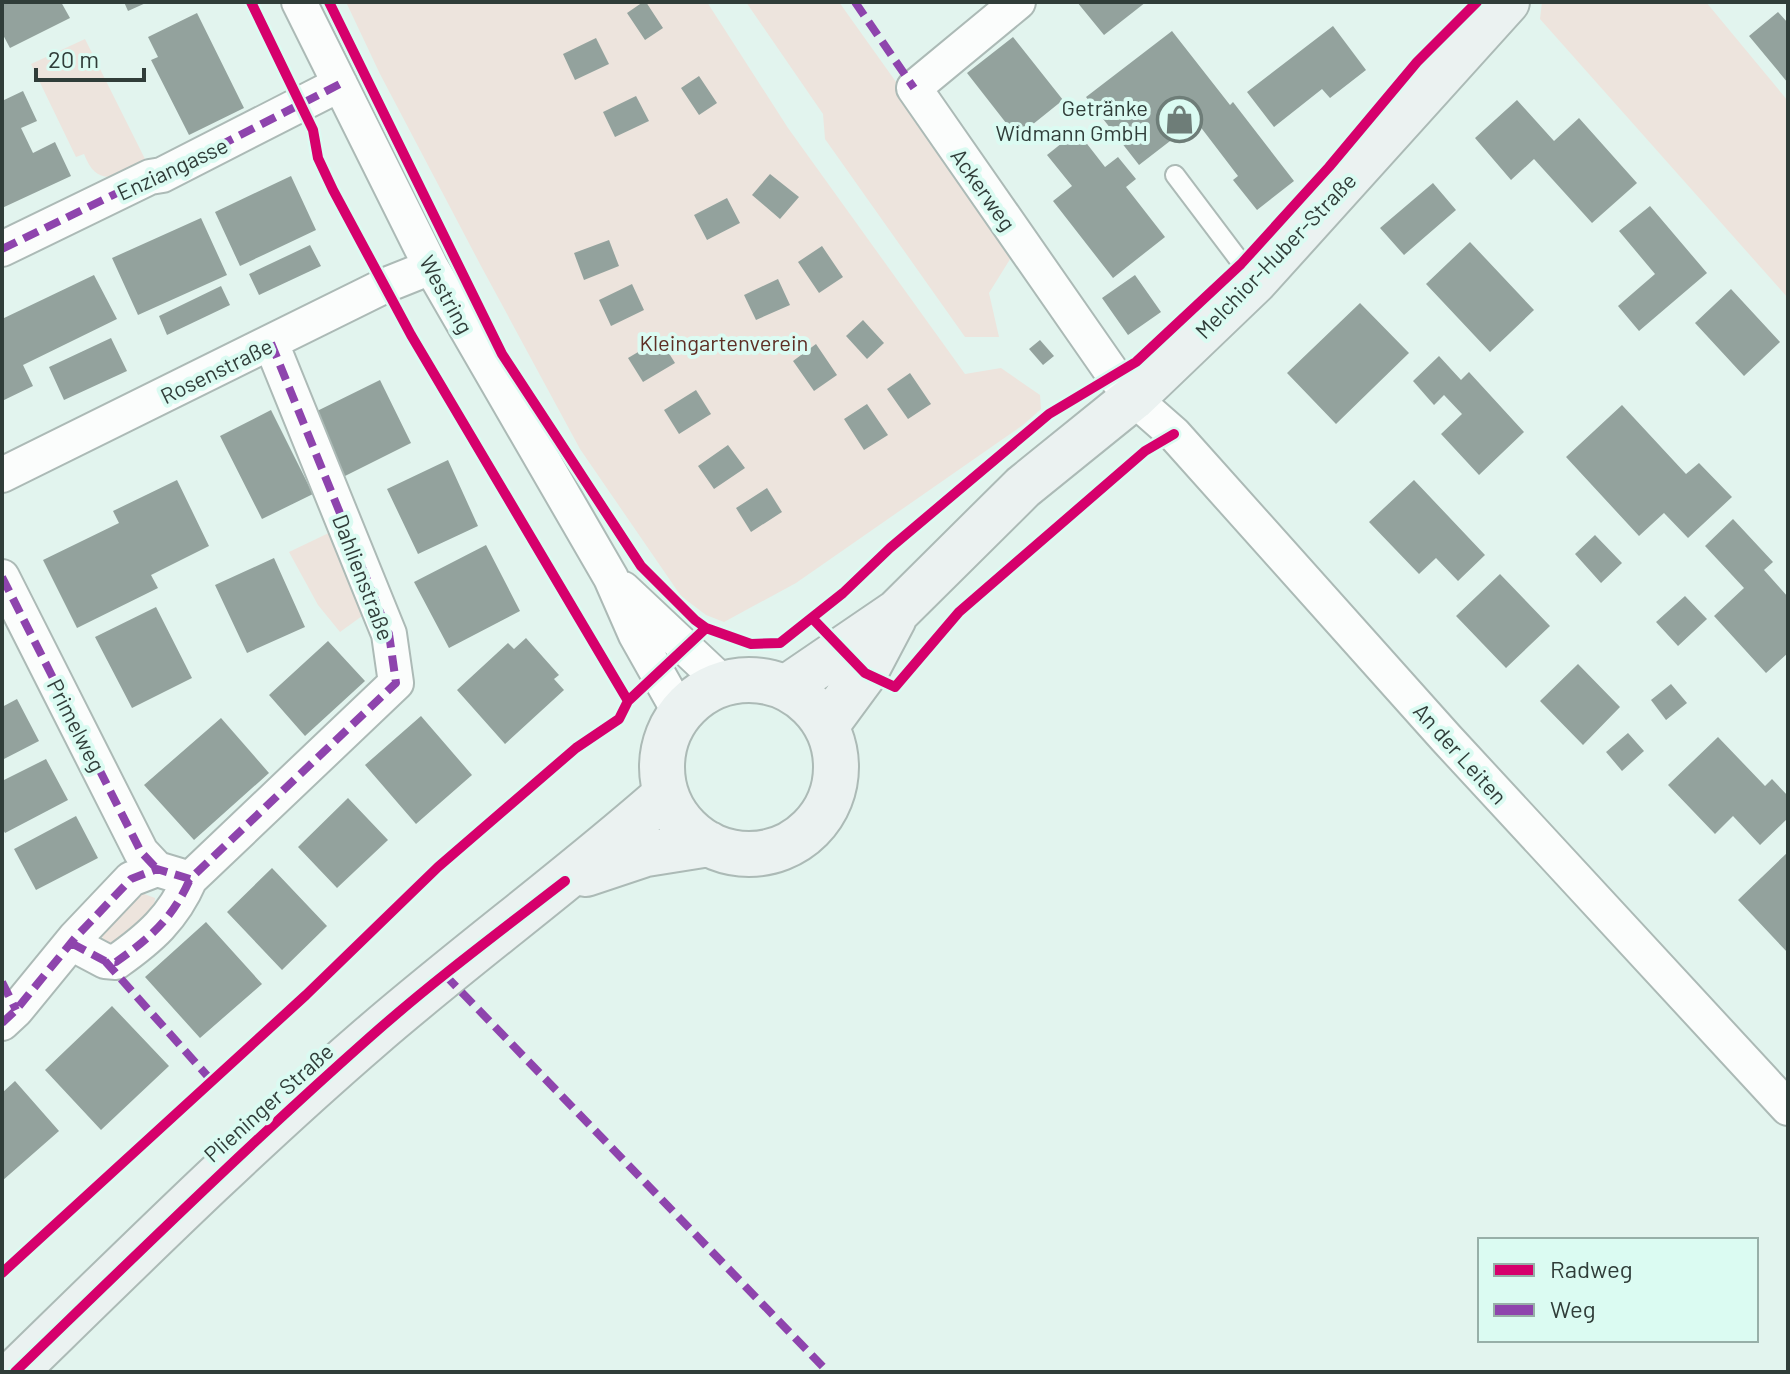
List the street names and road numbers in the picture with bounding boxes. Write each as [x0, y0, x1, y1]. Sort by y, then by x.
street label: Enziangasse [112, 131, 232, 205]
street label: Ackerweg [946, 143, 1022, 235]
street label: Melchior-Huber-Straße [1189, 167, 1361, 343]
street label: Westring [415, 250, 479, 338]
street label: Rosenstraße [156, 332, 276, 408]
street label: Dahlienstraße [328, 510, 400, 644]
street label: Primelweg [43, 674, 111, 776]
street label: An der Leiten [1409, 697, 1513, 809]
street label: Plieninger Straße [198, 1037, 338, 1167]

